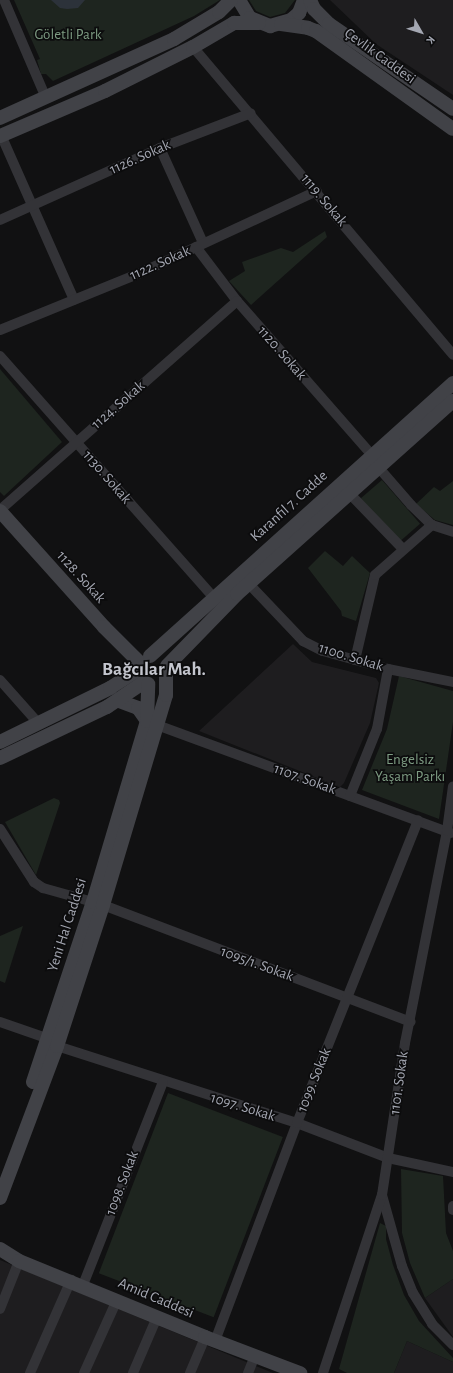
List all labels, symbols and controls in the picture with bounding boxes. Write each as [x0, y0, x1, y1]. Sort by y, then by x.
north arrow [401, 12, 441, 52]
street label: Çevlik Caddesi [341, 24, 419, 88]
park label: Göletli Park [34, 26, 102, 44]
text: K [424, 34, 437, 46]
street label: 1126. Sokak [107, 136, 173, 178]
street label: 1119. Sokak [297, 170, 351, 230]
street label: 1122. Sokak [127, 242, 193, 284]
street label: 1120. Sokak [254, 322, 310, 384]
street label: 1124. Sokak [88, 377, 148, 433]
street label: 1130. Sokak [79, 447, 135, 507]
street label: Karanfil 7. Cadde [247, 467, 331, 545]
street label: 1128. Sokak [53, 547, 109, 607]
street label: 1100. Sokak [317, 639, 385, 675]
district label: Bağcılar Mah. [102, 659, 206, 681]
park label: Engelsiz Yaşam Parkı [375, 750, 445, 785]
street label: 1107. Sokak [271, 759, 339, 799]
street label: Yeni Hal Caddesi [43, 876, 91, 974]
street label: 1095/1. Sokak [218, 943, 296, 985]
street label: 1099. Sokak [293, 1045, 335, 1115]
street label: 1101. Sokak [386, 1050, 412, 1116]
street label: 1097. Sokak [208, 1089, 278, 1125]
street label: 1098. Sokak [101, 1148, 143, 1218]
street label: Amid Caddesi [115, 1274, 197, 1322]

